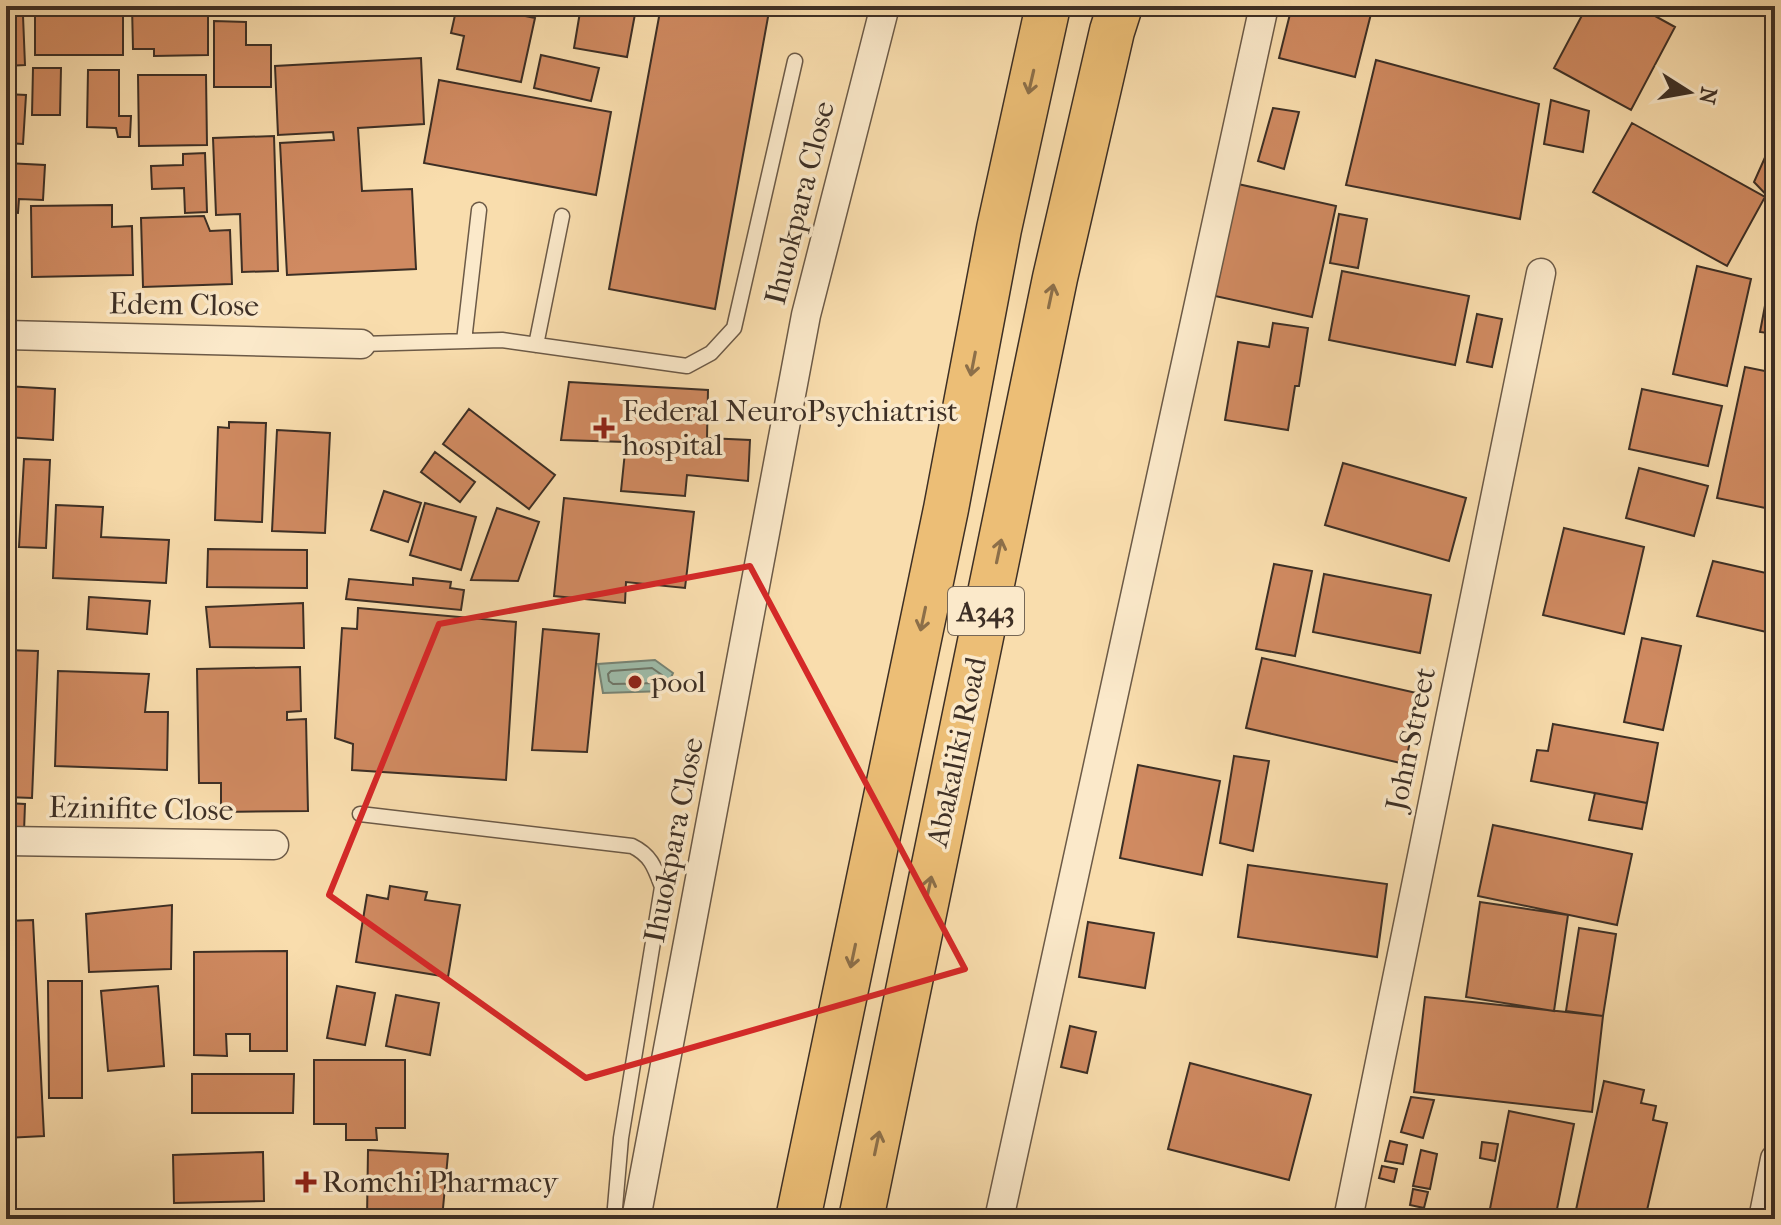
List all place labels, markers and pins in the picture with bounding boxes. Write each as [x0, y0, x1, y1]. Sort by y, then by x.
place label: Federal NeuroPsychiatrist hospital [622, 394, 958, 463]
marker: Federal NeuroPsychiatrist hospital [593, 417, 615, 439]
place label: pool [650, 665, 706, 700]
marker: pool [626, 673, 644, 691]
place label: Romchi Pharmacy [322, 1165, 559, 1200]
marker: Romchi Pharmacy [297, 1173, 315, 1191]

